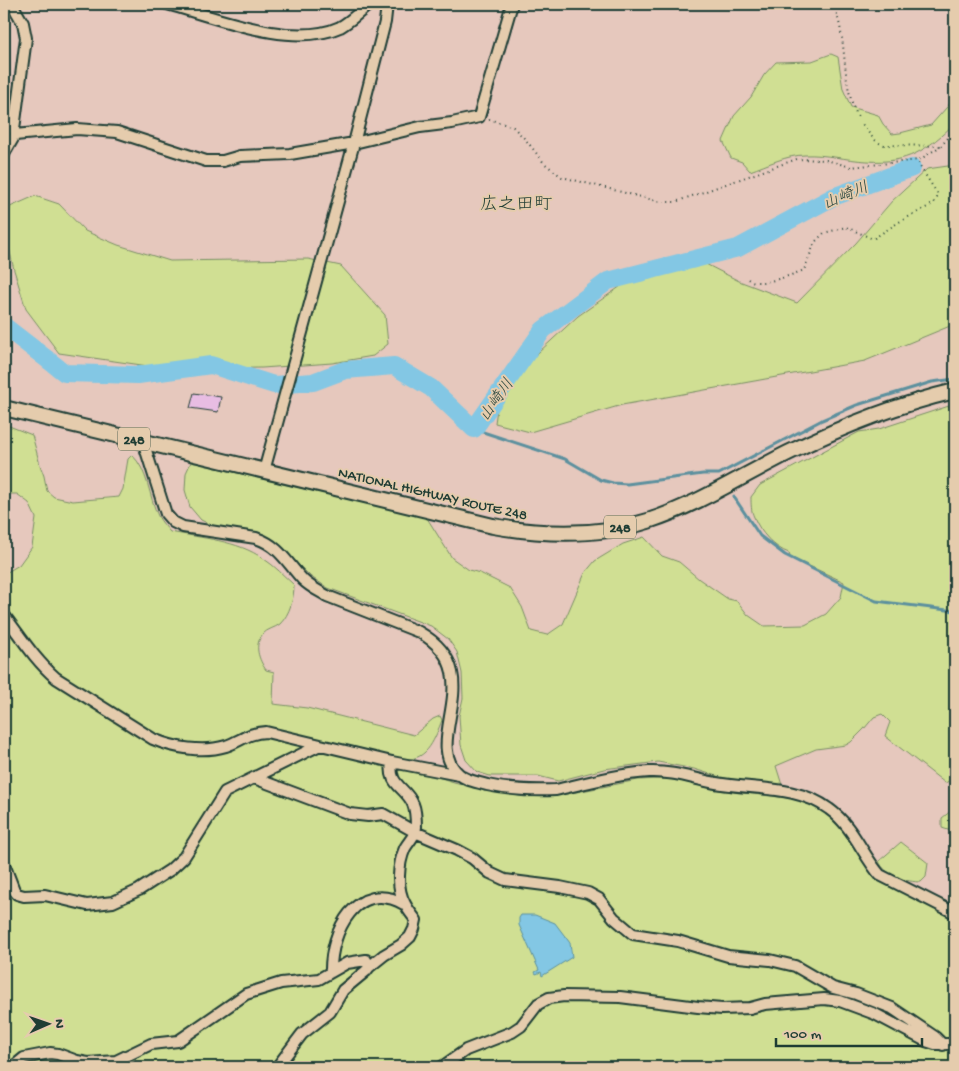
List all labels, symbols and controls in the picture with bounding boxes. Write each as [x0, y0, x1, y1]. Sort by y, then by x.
water label: 山崎川 [820, 178, 872, 215]
district label: 広之田町 [480, 194, 552, 216]
water label: 山崎川 [475, 375, 519, 426]
road number: 248 [118, 428, 150, 450]
street label: NATIONAL HIGHWAY ROUTE 248 [336, 464, 529, 526]
road number: 248 [604, 516, 636, 538]
north arrow [22, 998, 72, 1048]
scale bar [776, 1016, 923, 1048]
text: N [50, 1019, 67, 1028]
text: 100 m [783, 1026, 822, 1044]

